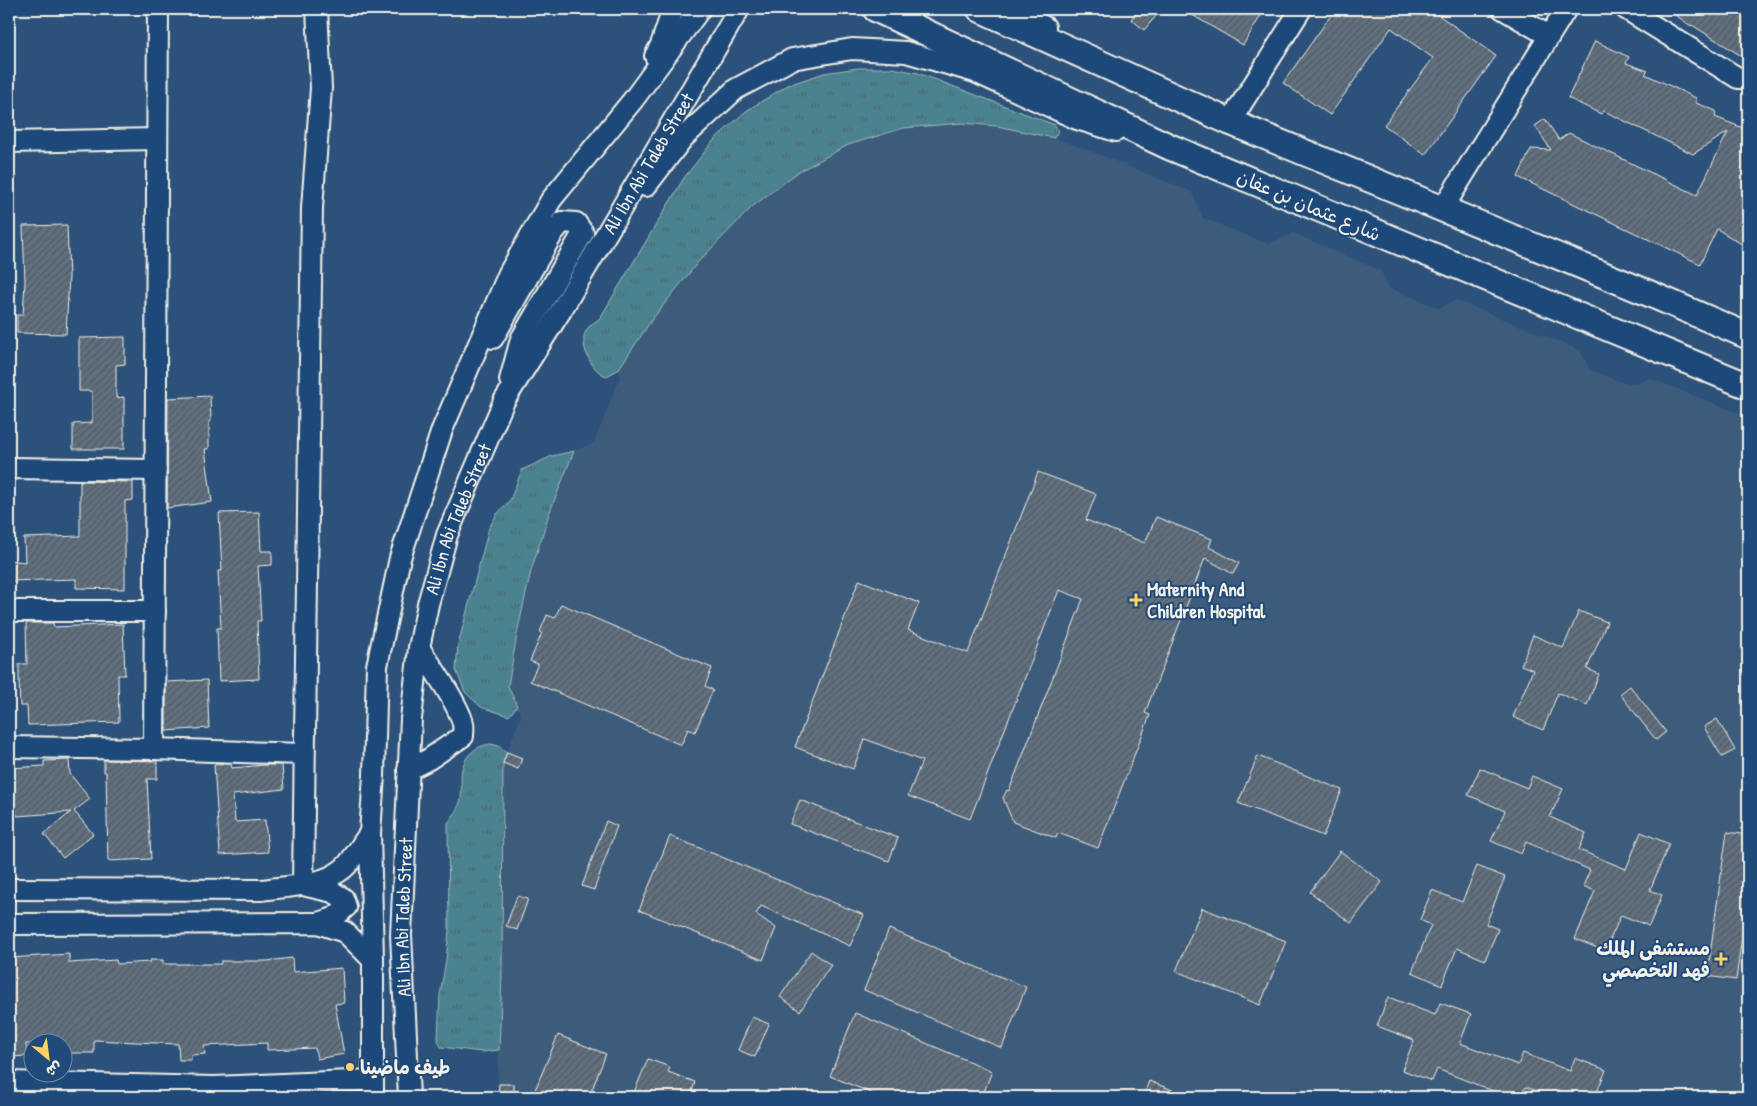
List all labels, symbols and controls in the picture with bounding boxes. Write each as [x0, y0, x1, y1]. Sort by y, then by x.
street label: Ali Ibn Abi Taleb Street [596, 88, 700, 238]
street label: شارع عثمان بن عفان [1233, 163, 1385, 248]
street label: Ali Ibn Abi Taleb Street [418, 439, 498, 597]
place label: Maternity And Children Hospital [1147, 576, 1266, 625]
marker: Maternity And Children Hospital [1129, 593, 1143, 607]
street label: Ali Ibn Abi Taleb Street [388, 837, 419, 997]
place label: مستشفى الملك فهد التخصصي [1596, 935, 1710, 987]
marker: مستشفى الملك فهد التخصصي [1714, 952, 1728, 966]
north arrow [22, 1034, 72, 1084]
place label: طيف ماضينا [360, 1054, 450, 1080]
text: ش [43, 1058, 66, 1082]
marker: طيف ماضينا [344, 1061, 356, 1073]

